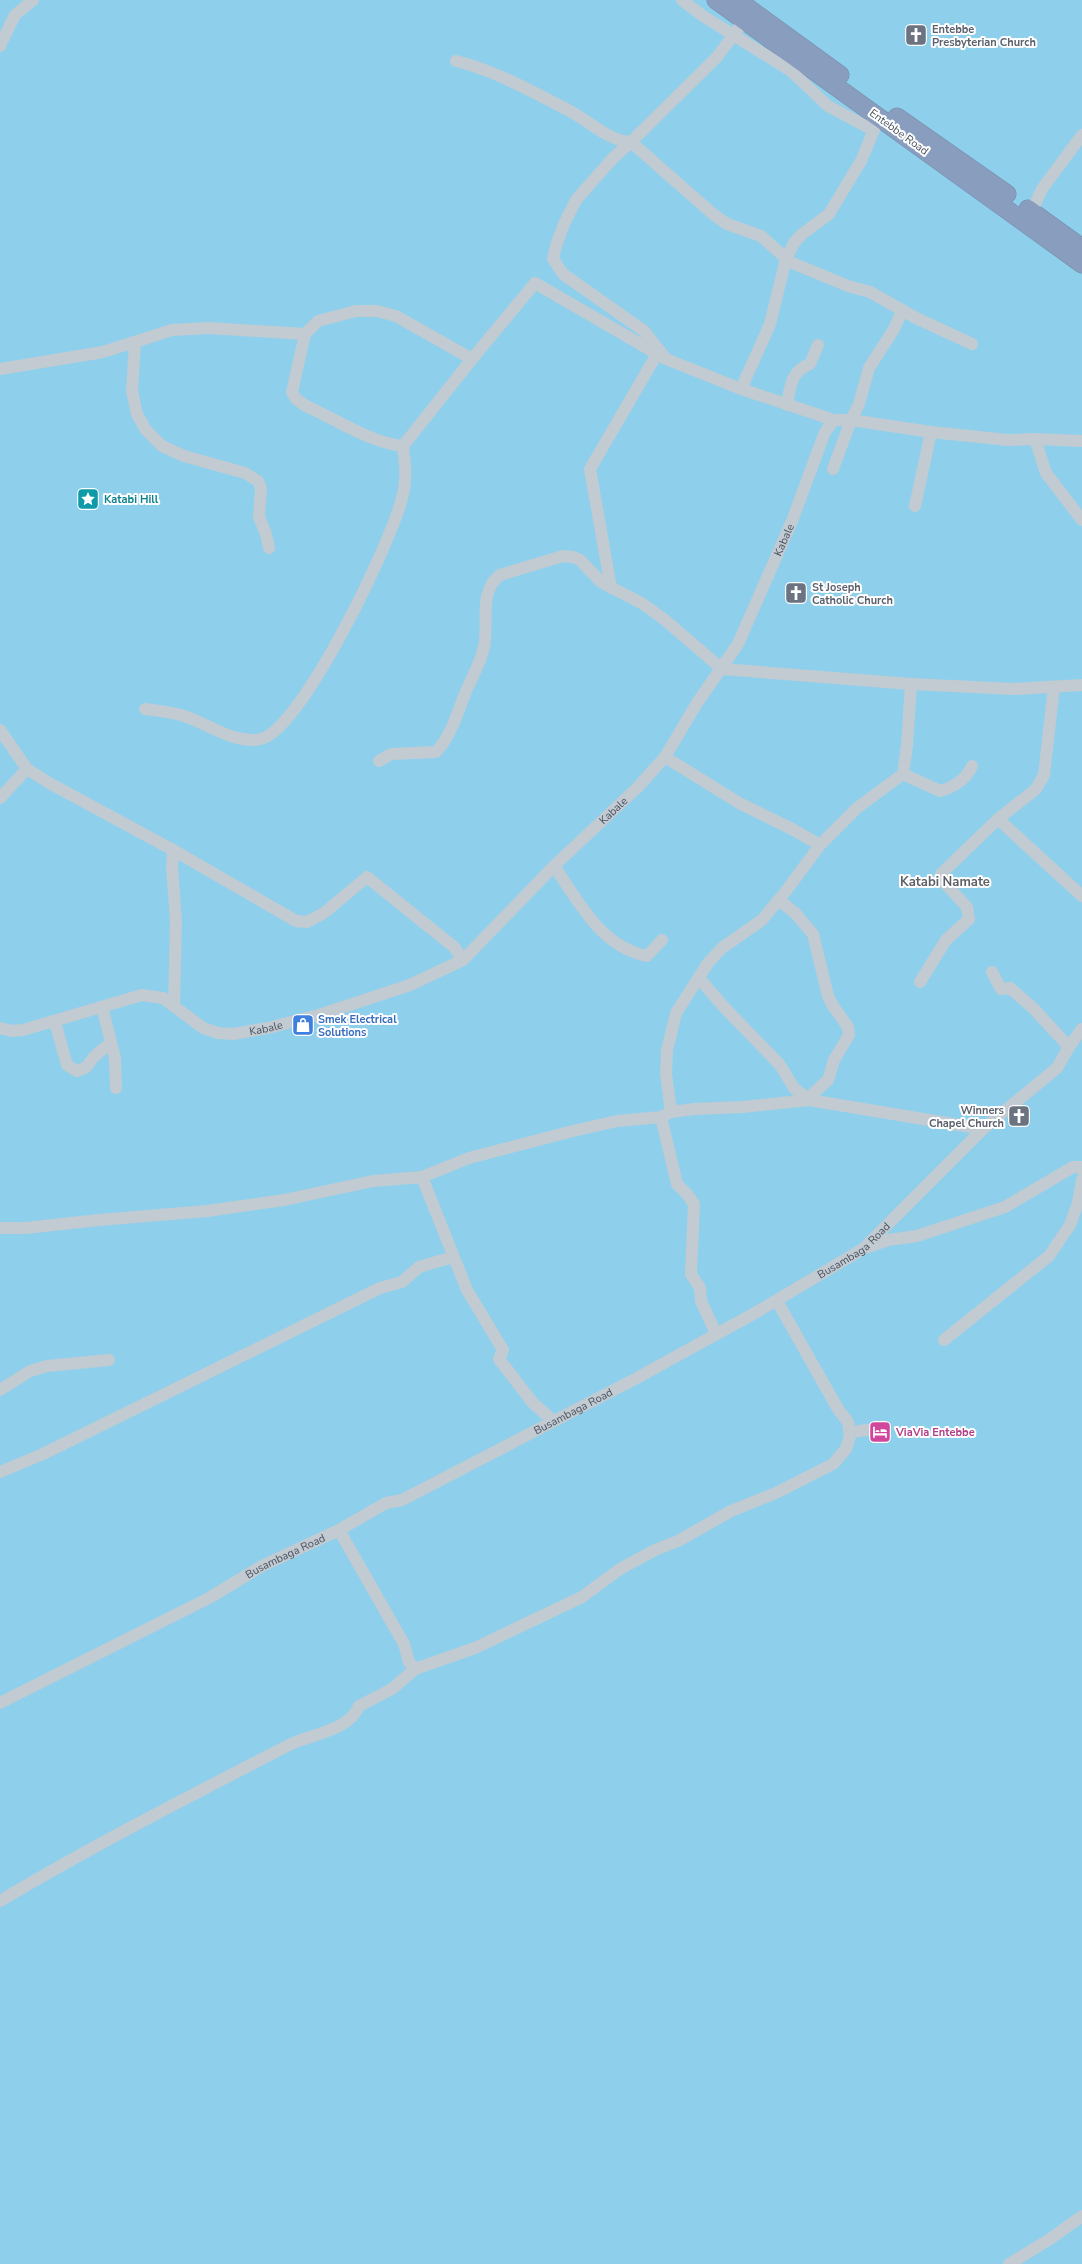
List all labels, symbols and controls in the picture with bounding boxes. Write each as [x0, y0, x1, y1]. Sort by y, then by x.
church icon: Entebbe Presbyterian Church [903, 22, 929, 48]
place label: Entebbe Presbyterian Church [932, 22, 1036, 50]
street label: Entebbe Road [867, 106, 931, 158]
place icon: Katabi Hill [75, 486, 101, 512]
place label: Katabi Hill [104, 492, 159, 507]
street label: Kabale [770, 521, 798, 558]
church icon: St Joseph Catholic Church [783, 580, 809, 606]
place label: St Joseph Catholic Church [812, 580, 893, 608]
street label: Kabale [596, 793, 631, 828]
district label: Katabi Namate [900, 873, 990, 891]
shop icon: Smek Electrical Solutions [290, 1012, 316, 1038]
place label: Smek Electrical Solutions [318, 1012, 397, 1040]
street label: Kabale [248, 1017, 285, 1039]
place label: Winners Chapel Church [929, 1103, 1004, 1131]
church icon: Winners Chapel Church [1006, 1103, 1032, 1129]
street label: Busambaga Road [815, 1219, 893, 1282]
street label: Busambaga Road [531, 1384, 615, 1438]
hotel icon: ViaVia Entebbe [867, 1419, 893, 1445]
place label: ViaVia Entebbe [895, 1425, 975, 1440]
street label: Busambaga Road [242, 1530, 327, 1582]

